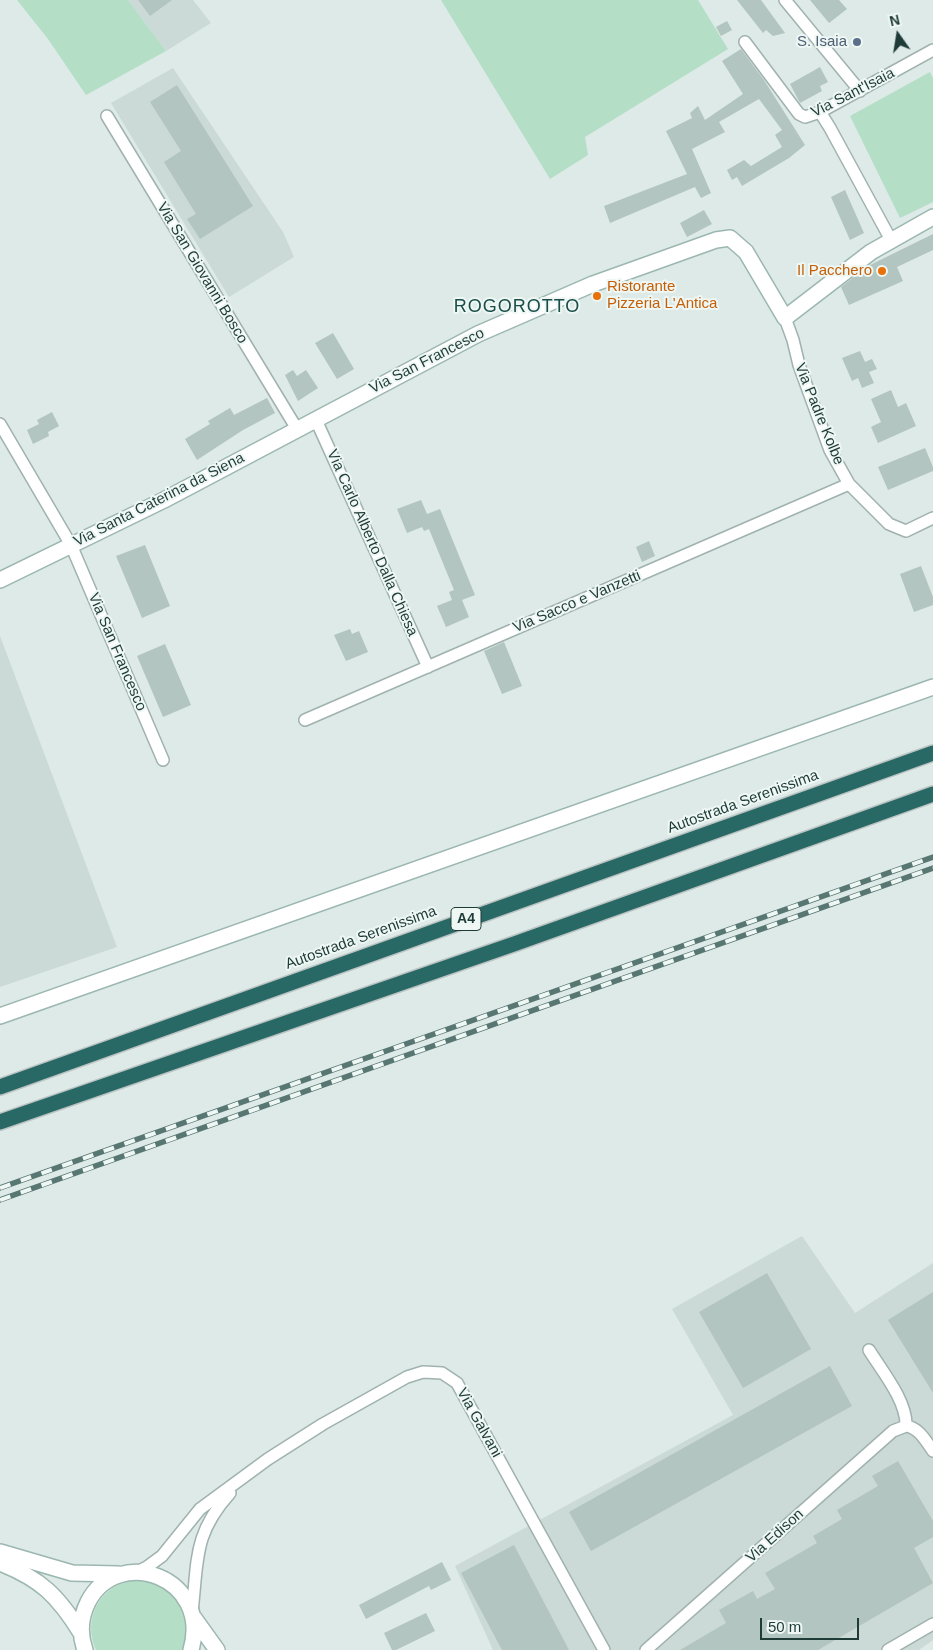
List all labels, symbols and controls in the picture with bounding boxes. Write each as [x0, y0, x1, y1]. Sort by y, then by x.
north arrow [873, 10, 923, 60]
text: N [888, 11, 901, 29]
place label: S. Isaia [797, 33, 847, 51]
marker: S. Isaia [851, 36, 863, 48]
street label: Via Sant'Isaia [808, 64, 898, 122]
street label: Via San Giovanni Bosco [153, 199, 251, 347]
place label: Il Pacchero [797, 262, 872, 280]
marker: Il Pacchero [876, 265, 888, 277]
place label: Ristorante Pizzeria L'Antica [607, 278, 717, 313]
marker: Ristorante Pizzeria L'Antica [591, 290, 603, 302]
district label: ROGOROTTO [453, 296, 581, 318]
street label: Via San Francesco [367, 324, 487, 398]
street label: Via Padre Kolbe [790, 360, 848, 468]
street label: Via Carlo Alberto Dalla Chiesa [323, 447, 421, 639]
street label: Via Santa Caterina da Siena [71, 449, 247, 551]
street label: Via Sacco e Vanzetti [510, 567, 644, 637]
street label: Via San Francesco [84, 590, 150, 714]
street label: Autostrada Serenissima [665, 766, 821, 838]
street label: Autostrada Serenissima [283, 902, 439, 974]
road number: A4 [451, 908, 481, 931]
street label: Via Galvani [453, 1385, 505, 1461]
street label: Via Edison [742, 1505, 808, 1567]
scale bar [763, 1608, 862, 1640]
text: 50 m [768, 1618, 801, 1635]

